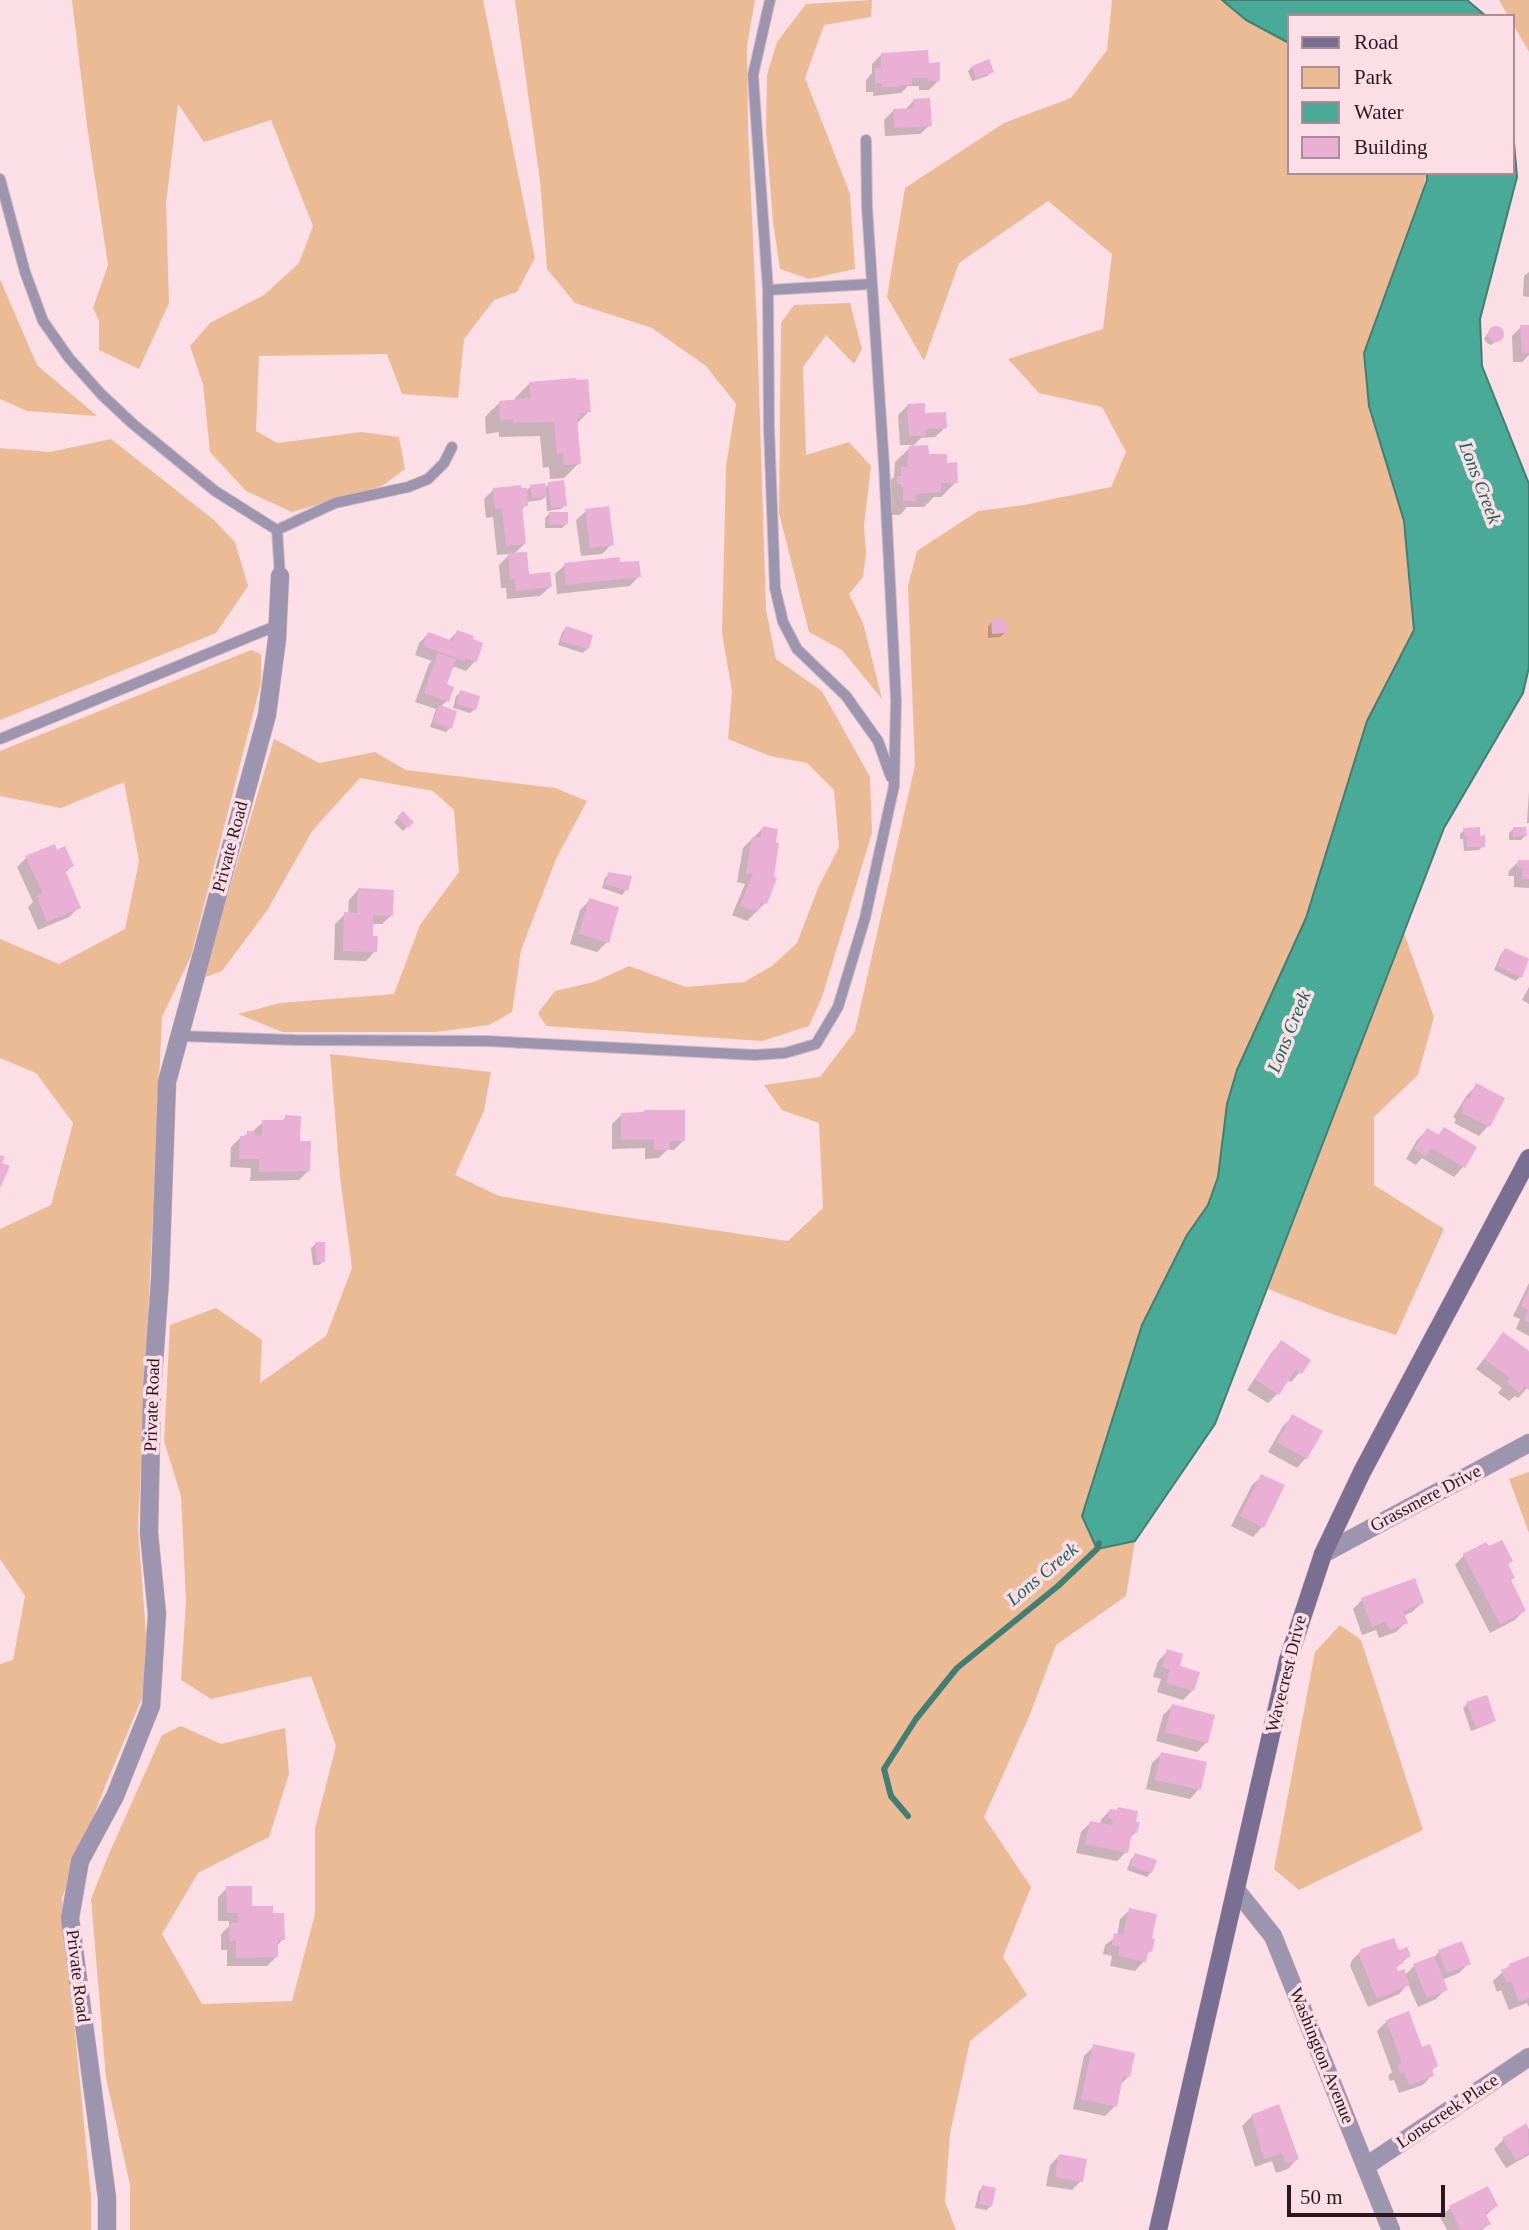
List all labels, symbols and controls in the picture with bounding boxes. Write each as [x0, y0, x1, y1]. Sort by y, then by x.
legend [1288, 14, 1515, 175]
text: Road [1354, 30, 1398, 54]
text: Park [1354, 65, 1393, 89]
text: Water [1354, 100, 1404, 124]
text: Building [1354, 135, 1428, 159]
water label: Lons Creek [1453, 439, 1505, 527]
street label: Private Road [208, 799, 254, 895]
water label: Lons Creek [1263, 988, 1317, 1076]
street label: Private Road [141, 1358, 165, 1452]
street label: Grassmere Drive [1367, 1461, 1485, 1537]
water label: Lons Creek [1003, 1539, 1083, 1611]
street label: Wavecrest Drive [1262, 1613, 1312, 1735]
street label: Private Road [61, 1928, 93, 2024]
street label: Washington Avenue [1284, 1985, 1358, 2127]
street label: Lonscreek Place [1393, 2070, 1503, 2154]
scale bar [1291, 2170, 1448, 2214]
text: 50 m [1300, 2185, 1343, 2209]

